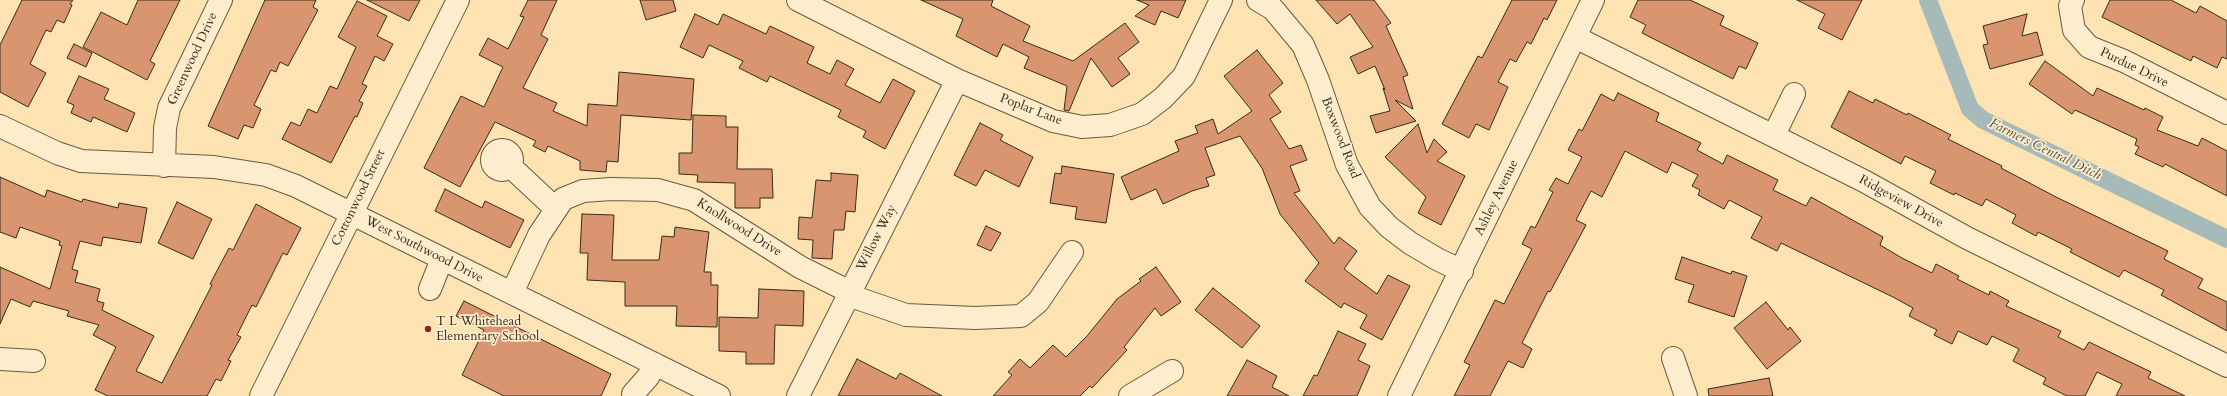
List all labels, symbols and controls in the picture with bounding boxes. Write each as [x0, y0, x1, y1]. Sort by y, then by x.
street label: Greenwood Drive [165, 10, 221, 108]
street label: Purdue Drive [2097, 45, 2171, 91]
street label: Poplar Lane [998, 91, 1064, 129]
street label: Boxwood Road [1317, 95, 1363, 181]
water label: Farmers Central Ditch [1986, 116, 2104, 184]
street label: Cottonwood Street [329, 147, 389, 249]
street label: Ashley Avenue [1472, 158, 1522, 238]
street label: Ridgeview Drive [1856, 172, 1946, 232]
street label: Knollwood Drive [694, 196, 784, 260]
street label: Willow Way [854, 202, 900, 274]
street label: West Southwood Drive [362, 213, 486, 287]
place label: T L Whitehead Elementary School [436, 314, 539, 345]
marker: T L Whitehead Elementary School [423, 324, 433, 334]

